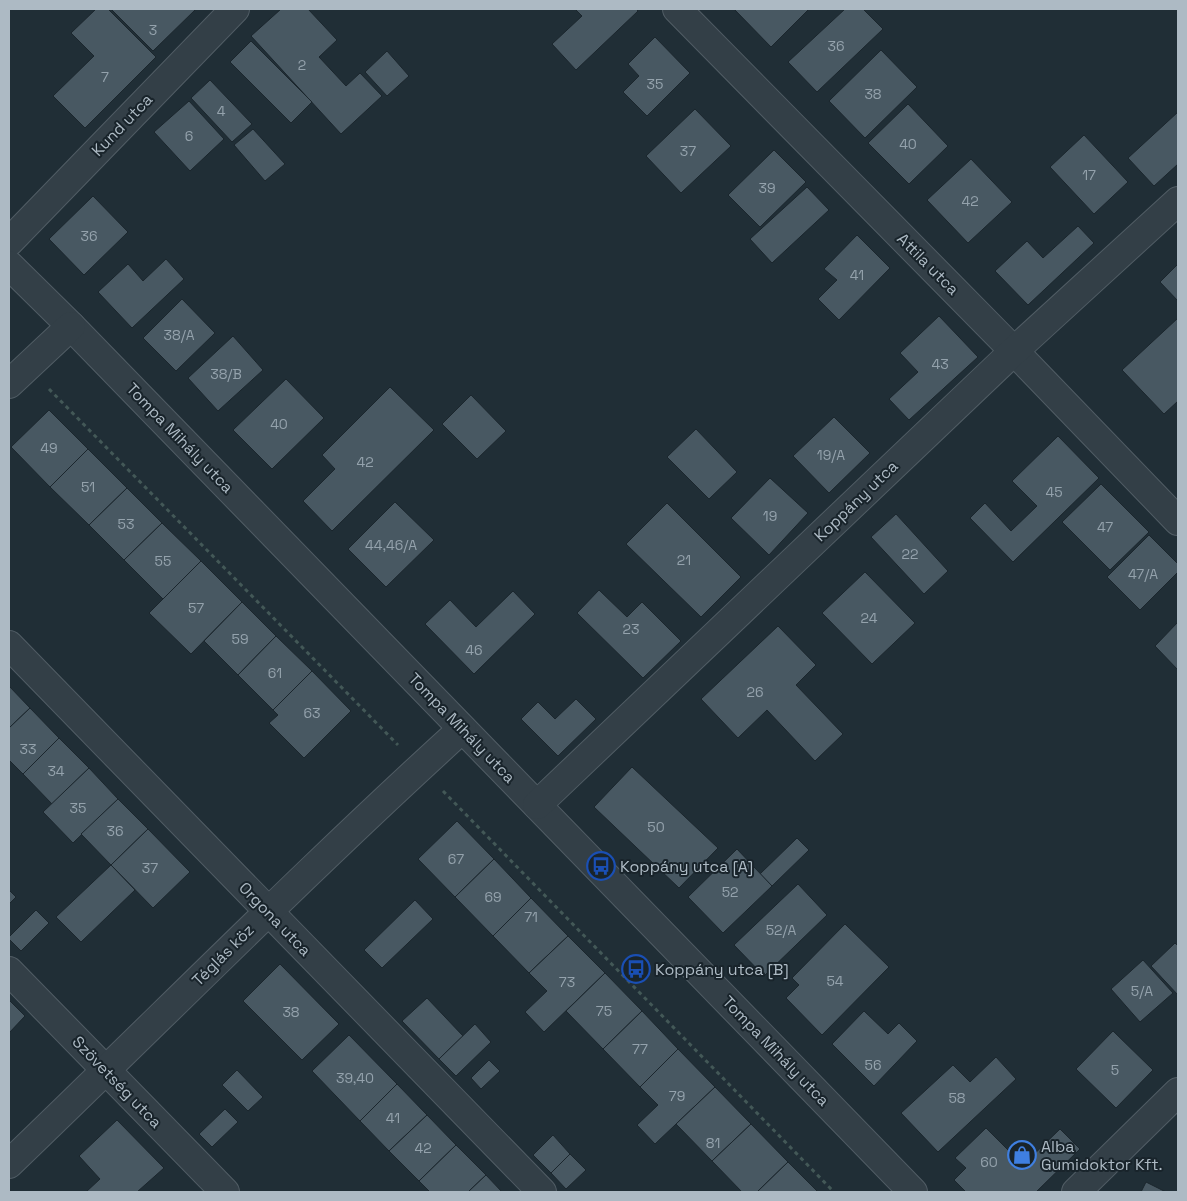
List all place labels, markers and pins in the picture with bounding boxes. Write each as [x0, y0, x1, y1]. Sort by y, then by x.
bus stop icon: Koppány utca [A] [586, 851, 616, 881]
place label: Koppány utca [A] [620, 856, 753, 877]
bus stop icon: Koppány utca [B] [621, 954, 651, 984]
place label: Koppány utca [B] [655, 959, 789, 980]
place label: Alba Gumidoktor Kft. [1041, 1136, 1163, 1175]
shop icon: Alba Gumidoktor Kft. [1007, 1140, 1037, 1170]

